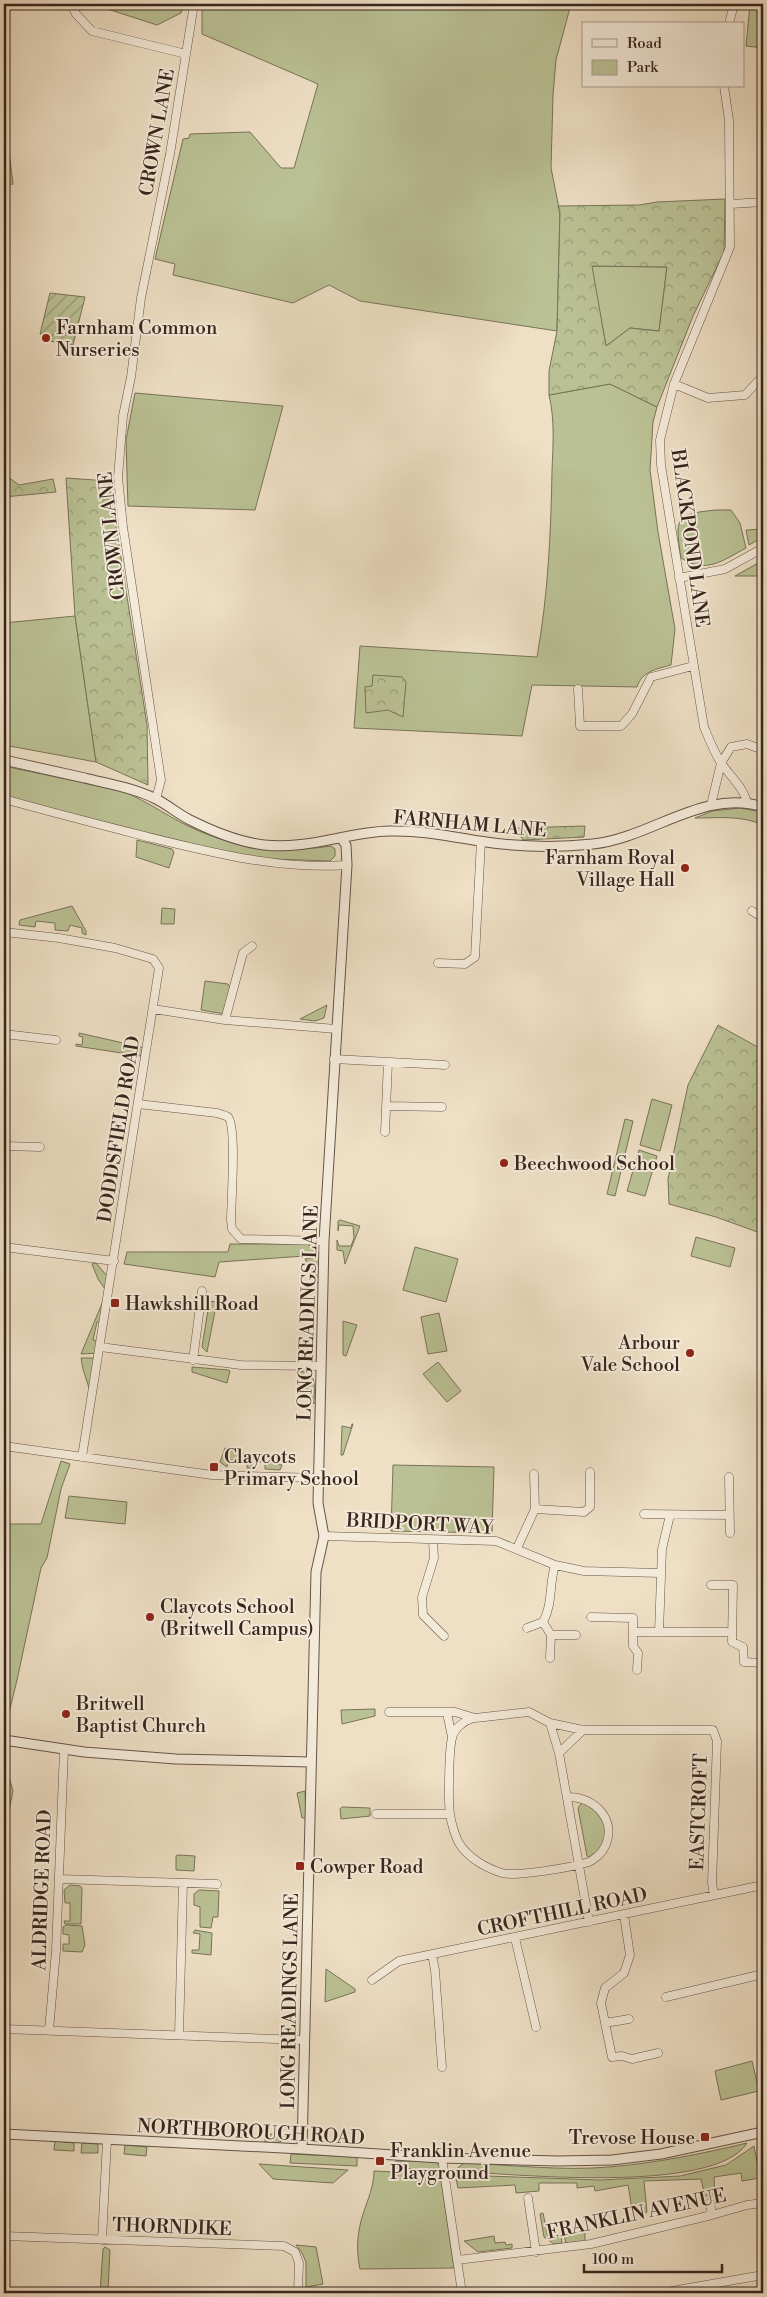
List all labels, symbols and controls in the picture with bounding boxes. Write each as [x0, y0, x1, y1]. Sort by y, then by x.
legend [582, 22, 744, 88]
text: Road [627, 34, 662, 53]
text: Park [627, 58, 659, 77]
street label: CROWN LANE [134, 67, 180, 198]
place label: Farnham Common Nurseries [56, 316, 217, 362]
marker: Farnham Common Nurseries [40, 332, 52, 344]
street label: BLACKPOND LANE [665, 446, 714, 629]
street label: CROWN LANE [93, 471, 131, 601]
street label: FARNHAM LANE [392, 805, 548, 843]
place label: Farnham Royal Village Hall [545, 846, 675, 892]
marker: Farnham Royal Village Hall [679, 862, 691, 874]
street label: DODDSFIELD ROAD [92, 1034, 146, 1224]
place label: Beechwood School [513, 1152, 675, 1176]
marker: Beechwood School [498, 1157, 510, 1169]
street label: LONG READINGS LANE [292, 1205, 324, 1421]
place label: Hawkshill Road [125, 1292, 259, 1316]
marker: Hawkshill Road [109, 1297, 121, 1309]
place label: Arbour Vale School [580, 1331, 680, 1377]
marker: Arbour Vale School [684, 1347, 696, 1359]
place label: Claycots Primary School [224, 1445, 359, 1491]
marker: Claycots Primary School [208, 1461, 220, 1473]
street label: BRIDPORT WAY [345, 1508, 496, 1540]
place label: Claycots School (Britwell Campus) [160, 1595, 314, 1641]
marker: Claycots School (Britwell Campus) [144, 1611, 156, 1623]
place label: Britwell Baptist Church [75, 1692, 206, 1738]
marker: Britwell Baptist Church [60, 1708, 72, 1720]
street label: EASTCROFT [685, 1753, 713, 1871]
street label: ALDRIDGE ROAD [27, 1809, 57, 1972]
place label: Cowper Road [310, 1855, 423, 1879]
marker: Cowper Road [294, 1860, 306, 1872]
street label: CROFTHILL ROAD [475, 1882, 649, 1942]
street label: LONG READINGS LANE [276, 1893, 304, 2109]
street label: NORTHBOROUGH ROAD [136, 2114, 365, 2150]
place label: Trevose House [569, 2126, 695, 2150]
marker: Trevose House [699, 2131, 711, 2143]
place label: Franklin Avenue Playground [390, 2139, 531, 2185]
marker: Franklin Avenue Playground [374, 2155, 386, 2167]
street label: FRANKLIN AVENUE [544, 2183, 728, 2245]
street label: THORNDIKE [112, 2213, 232, 2241]
scale bar [584, 2242, 722, 2274]
text: 100 m [592, 2250, 634, 2269]

